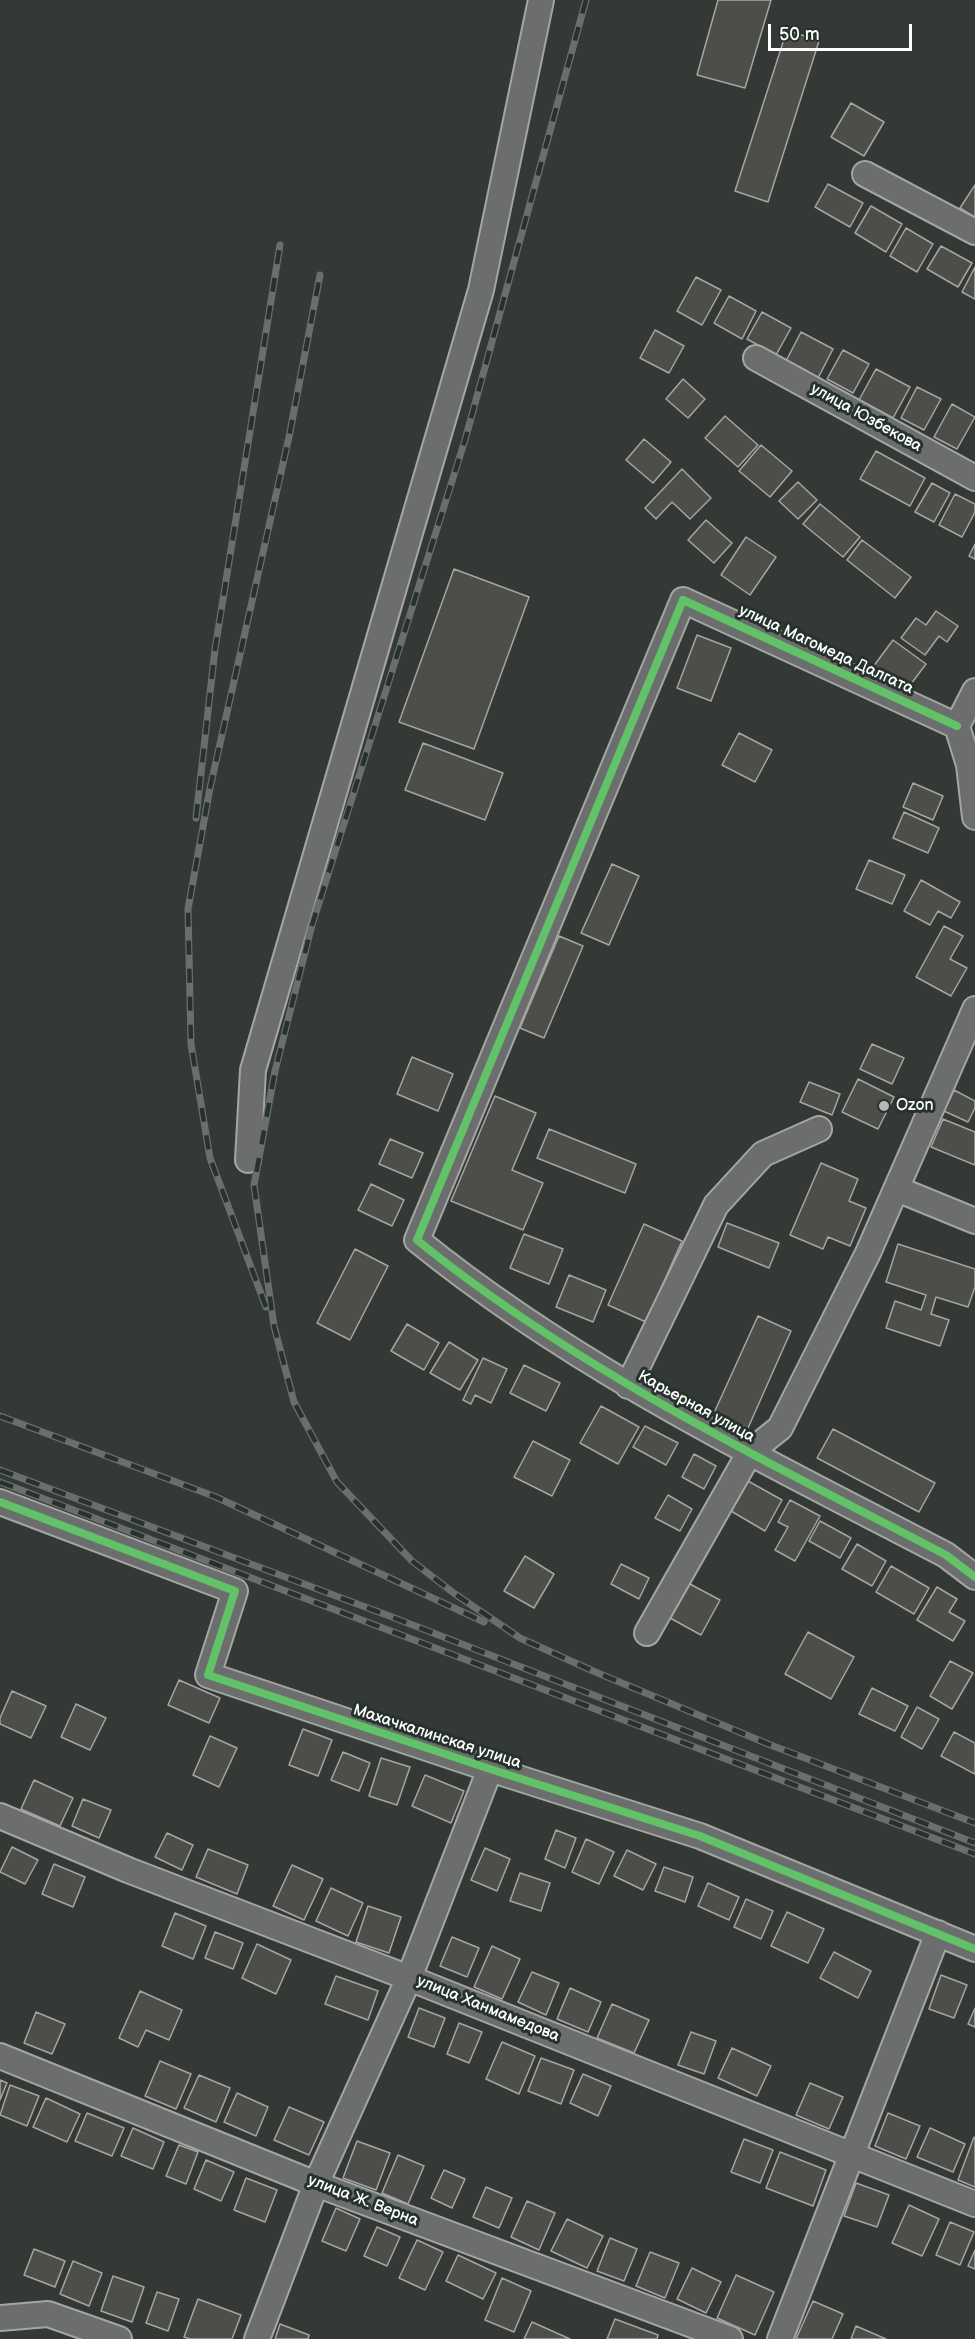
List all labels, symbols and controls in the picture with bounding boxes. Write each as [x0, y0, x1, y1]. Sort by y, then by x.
scale bar [771, 12, 915, 50]
text: 50 m [779, 24, 820, 45]
street label: улица Юзбекова [807, 380, 925, 456]
street label: улица Магомеда Далгата [736, 601, 916, 699]
place label: Ozon [896, 1096, 934, 1116]
marker: Ozon [877, 1099, 891, 1113]
street label: Карьерная улица [634, 1367, 758, 1447]
street label: Махачкалинская улица [351, 1701, 523, 1773]
street label: улица Ханмамедова [414, 1972, 562, 2046]
street label: улица Ж. Верна [305, 2171, 421, 2231]

